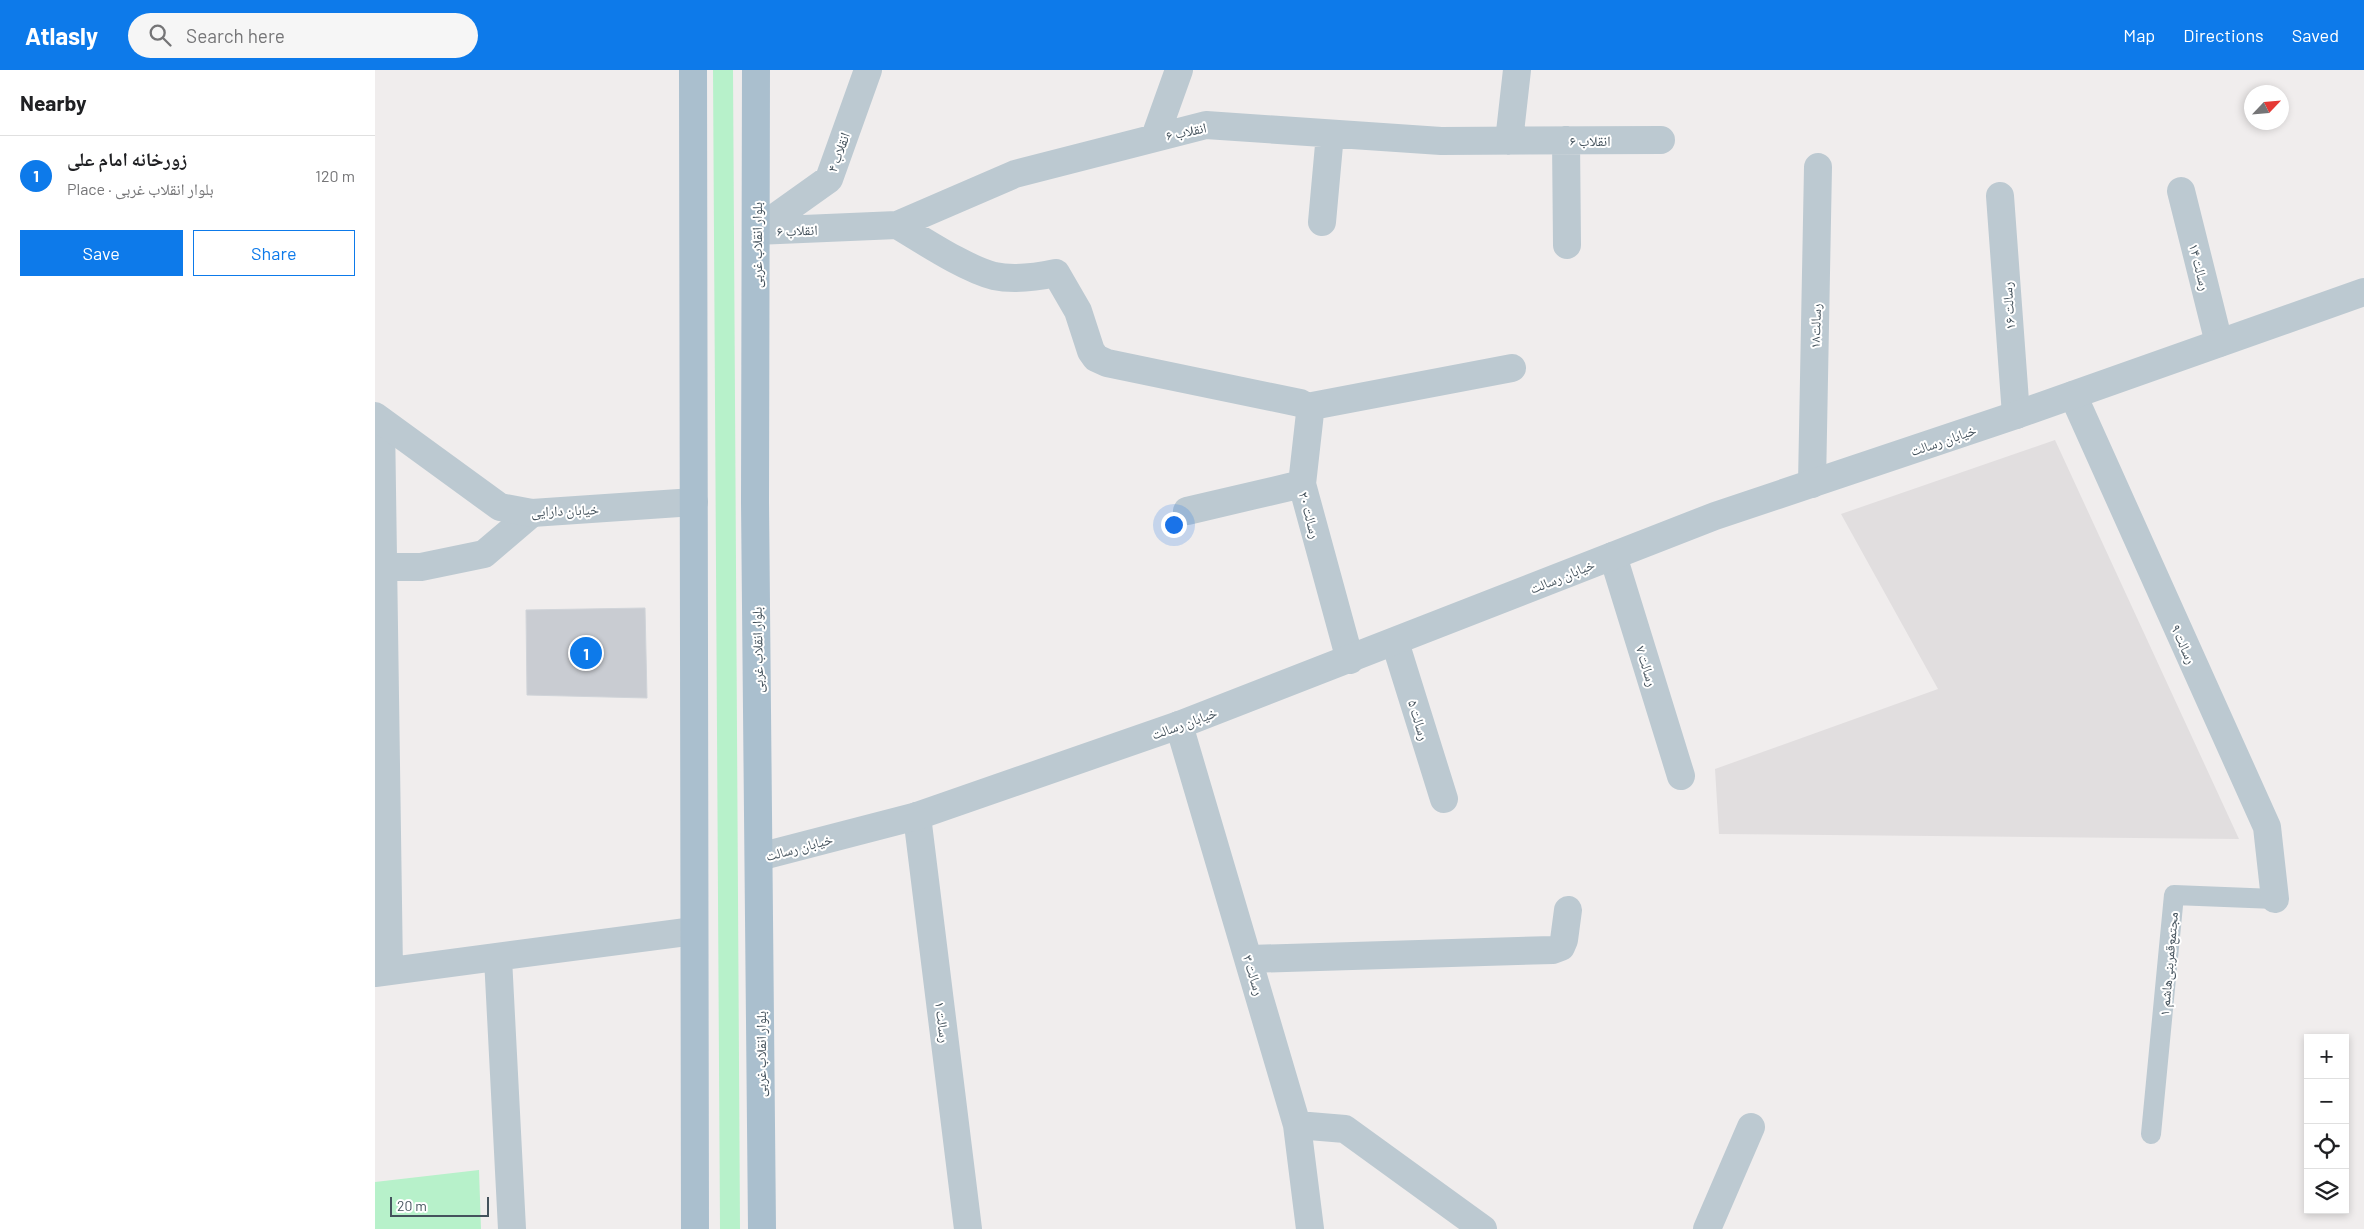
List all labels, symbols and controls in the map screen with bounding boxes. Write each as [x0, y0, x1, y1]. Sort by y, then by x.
search box [128, 13, 478, 58]
text: Atlasly [25, 21, 98, 50]
icon: search [146, 21, 174, 49]
text: Search here [186, 24, 285, 47]
text: Map [2123, 24, 2155, 46]
text: Directions [2183, 24, 2264, 46]
text: Saved [2292, 24, 2339, 46]
north arrow [2244, 85, 2289, 130]
text: Nearby [20, 90, 86, 115]
street label: انقلاب ۶ [1164, 118, 1208, 144]
street label: انقلاب ۴ [823, 130, 853, 174]
street label: انقلاب ۶ [1569, 132, 1611, 149]
text: زورخانه امام علی [67, 147, 187, 170]
text: 1 [33, 166, 39, 185]
text: 120 m [315, 166, 355, 185]
text: Place · بلوار انقلاب غربی [67, 179, 214, 198]
street label: بلوار انقلاب غربی [748, 202, 766, 288]
street label: انقلاب ۶ [776, 221, 818, 240]
button: Save [20, 230, 183, 276]
button: Share [193, 230, 355, 276]
street label: رسالت ۱۴ [2185, 242, 2214, 293]
street label: رسالت ۱۶ [1998, 281, 2019, 331]
street label: رسالت۱۸ [1806, 303, 1825, 349]
street label: خیابان رسالت [1908, 421, 1979, 460]
street label: رسالت ۲۰ [1295, 490, 1324, 541]
street label: خیابان دارایی [531, 500, 599, 521]
your location [1161, 512, 1187, 538]
street label: خیابان رسالت [1527, 555, 1597, 598]
street label: بلوار انقلاب غربی [748, 607, 767, 693]
street label: رسالت ۹ [2167, 622, 2200, 667]
pin: 1 [570, 634, 602, 672]
street label: رسالت ۷ [1632, 644, 1661, 689]
street label: رسالت ۵ [1404, 698, 1433, 743]
street label: خیابان رسالت [1149, 703, 1219, 744]
street label: خیابان رسالت [764, 830, 835, 865]
street label: مجتمع‌قمربنی‌هاشم ۱ [2155, 911, 2183, 1017]
street label: رسالت ۳ [1239, 953, 1268, 998]
street label: رسالت ۱ [931, 1000, 954, 1044]
street label: بلوار انقلاب غربی [752, 1011, 770, 1097]
map controls [2304, 1034, 2349, 1214]
button: + [2304, 1034, 2349, 1079]
button: − [2304, 1079, 2349, 1124]
button: locate [2304, 1124, 2349, 1169]
button: layers [2304, 1169, 2349, 1214]
scale bar [390, 1194, 489, 1217]
text: 20 m [397, 1197, 427, 1214]

